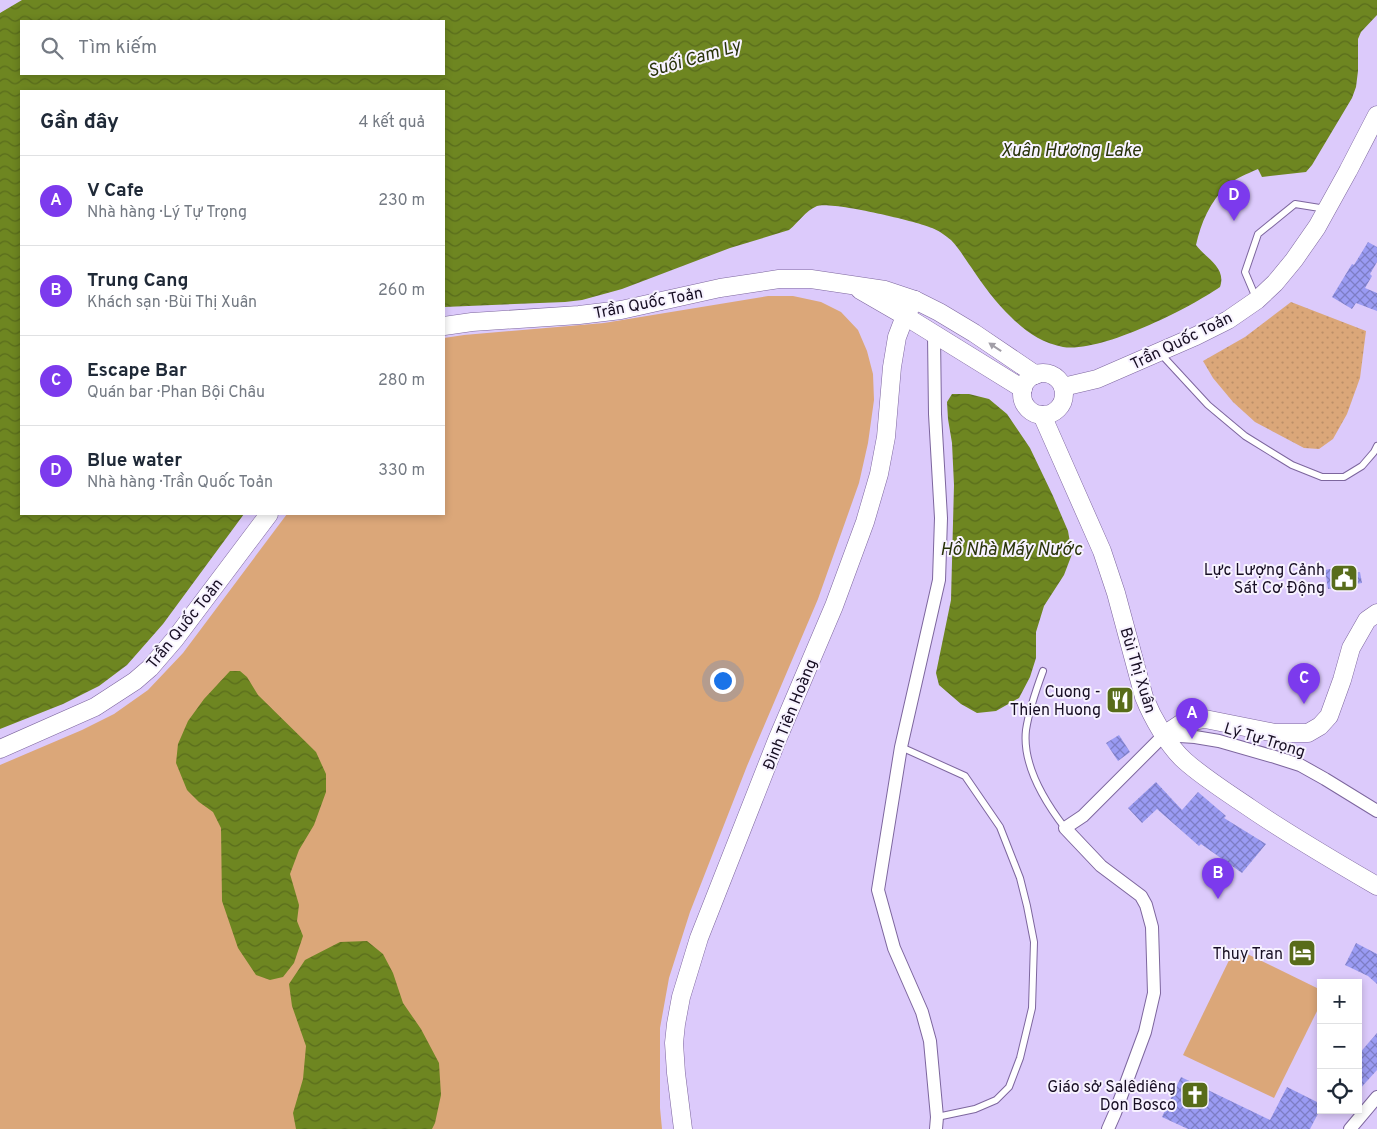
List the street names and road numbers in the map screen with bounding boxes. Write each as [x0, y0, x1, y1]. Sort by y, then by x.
street label: Trần Quốc Toản [592, 283, 705, 324]
street label: Trần Quốc Toản [1127, 308, 1236, 375]
street label: Trần Quốc Toản [142, 574, 228, 674]
street label: Bùi Thị Xuân [1115, 625, 1160, 716]
street label: Đinh Tiên Hoàng [759, 656, 822, 773]
street label: Lý Tự Trọng [1221, 719, 1308, 763]

